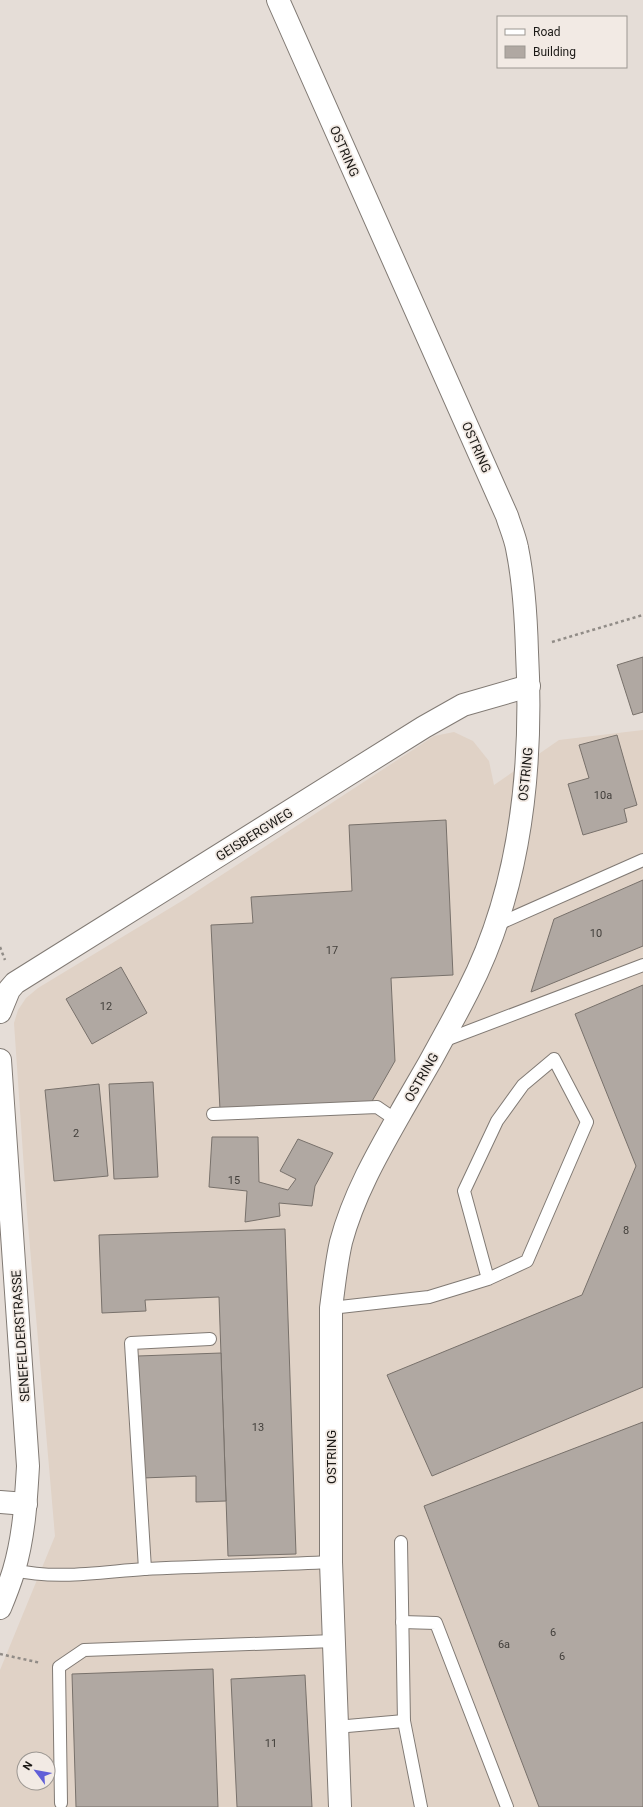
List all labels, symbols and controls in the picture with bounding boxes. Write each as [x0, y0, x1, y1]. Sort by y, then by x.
legend [497, 16, 627, 68]
text: Road [533, 25, 561, 39]
text: Building [533, 45, 576, 59]
street label: OSTRING [327, 123, 362, 179]
street label: OSTRING [459, 419, 494, 475]
street label: OSTRING [515, 746, 536, 802]
house number: 10a [594, 789, 612, 802]
street label: GEISBERGWEG [213, 805, 295, 864]
house number: 10 [590, 927, 602, 940]
house number: 17 [326, 944, 338, 957]
house number: 12 [100, 1000, 112, 1013]
street label: OSTRING [401, 1050, 441, 1104]
house number: 2 [73, 1127, 79, 1140]
house number: 15 [228, 1174, 240, 1187]
house number: 8 [623, 1224, 629, 1237]
street label: SENEFELDERSTRASSE [8, 1270, 33, 1402]
house number: 13 [252, 1421, 264, 1434]
street label: OSTRING [324, 1430, 339, 1484]
house number: 6 [550, 1626, 556, 1639]
house number: 6a [498, 1638, 510, 1651]
house number: 6 [559, 1650, 565, 1663]
house number: 11 [265, 1737, 277, 1750]
north arrow [16, 1751, 56, 1791]
text: N [20, 1759, 36, 1773]

